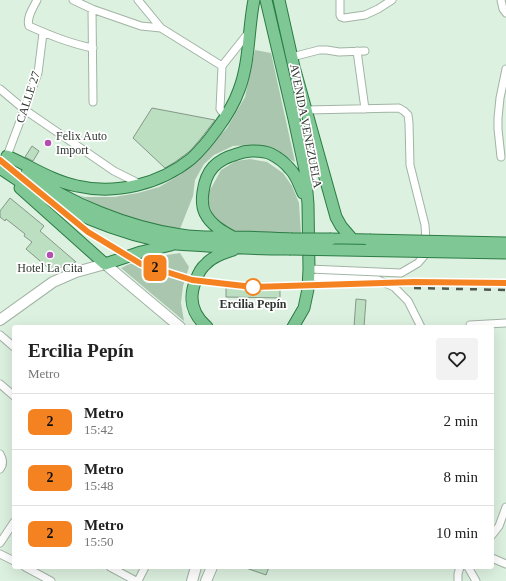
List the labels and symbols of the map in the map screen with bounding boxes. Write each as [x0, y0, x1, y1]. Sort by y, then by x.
street label: AVENIDA VENEZUELA [287, 63, 325, 190]
street label: CALLE 27 [13, 69, 43, 125]
place label: Felix Auto Import [56, 129, 107, 157]
marker: Felix Auto Import [43, 138, 53, 148]
marker: Hotel La Cita [45, 250, 55, 260]
line badge: 2 [142, 255, 168, 281]
place label: Hotel La Cita [17, 261, 83, 275]
marker: Ercilia Pepín [244, 278, 262, 296]
place label: Ercilia Pepín [220, 297, 287, 311]

